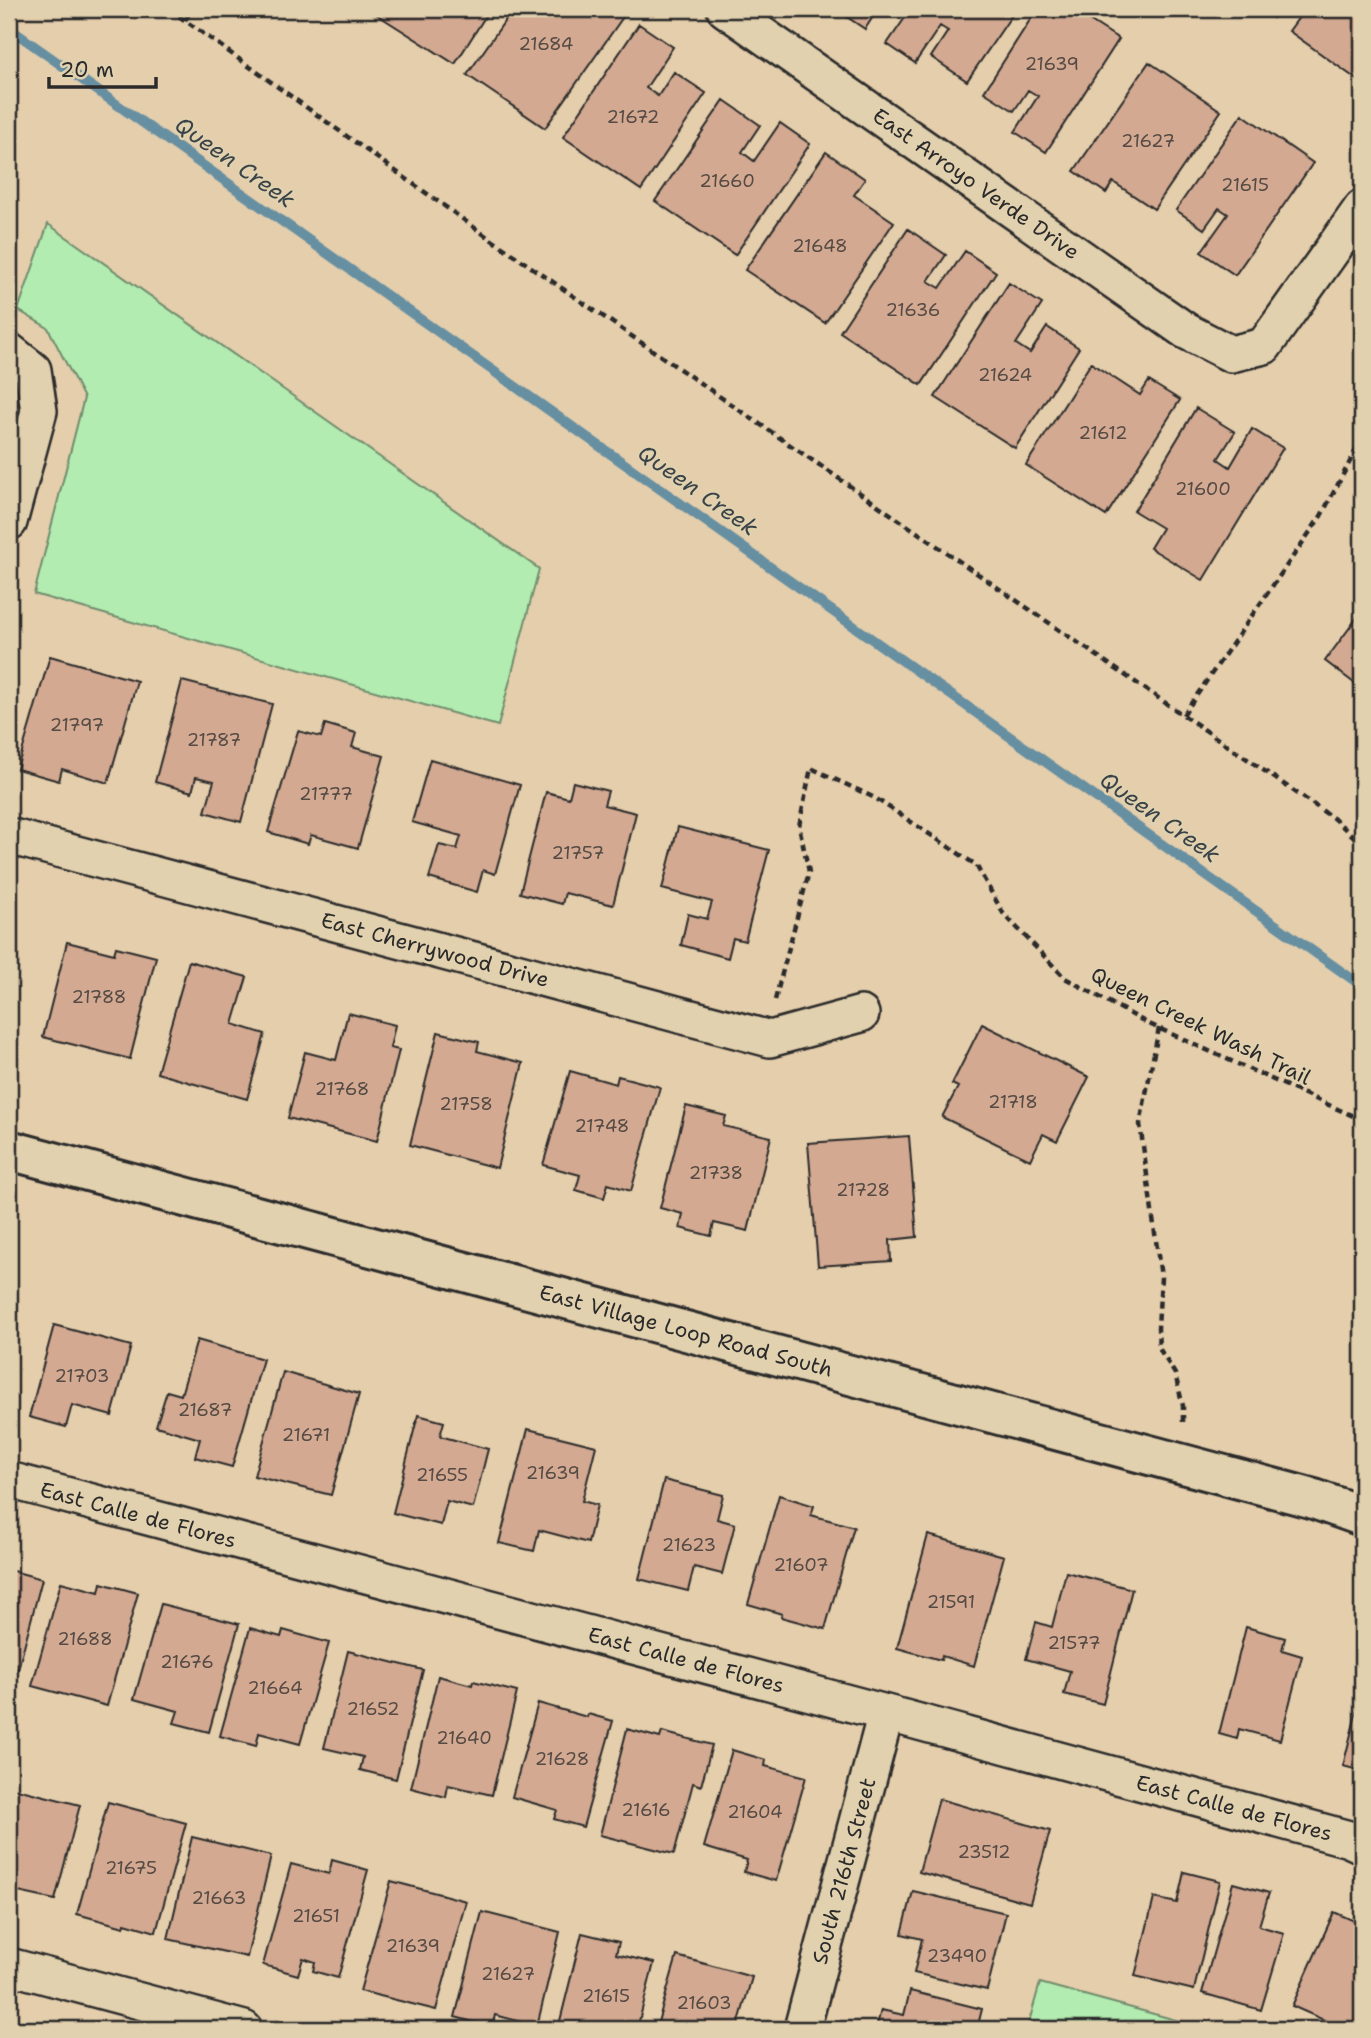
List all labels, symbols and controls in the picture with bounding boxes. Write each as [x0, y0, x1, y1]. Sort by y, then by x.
house number: 21684 [519, 32, 573, 56]
scale bar [49, 46, 156, 90]
house number: 21639 [1025, 52, 1079, 76]
text: 20 m [60, 56, 114, 84]
street label: East Arroyo Verde Drive [867, 102, 1085, 266]
house number: 21672 [607, 105, 659, 129]
water label: Queen Creek [169, 109, 301, 215]
house number: 21627 [1121, 129, 1175, 153]
house number: 21660 [699, 169, 755, 193]
house number: 21615 [1221, 173, 1269, 197]
house number: 21648 [792, 234, 848, 258]
house number: 21636 [886, 298, 940, 322]
house number: 21624 [978, 363, 1032, 387]
house number: 21612 [1078, 421, 1128, 445]
water label: Queen Creek [632, 437, 764, 543]
house number: 21600 [1175, 477, 1231, 501]
house number: 21797 [50, 713, 104, 737]
house number: 21787 [187, 728, 241, 752]
water label: Queen Creek [1094, 764, 1226, 870]
house number: 21777 [299, 782, 353, 806]
house number: 21757 [552, 841, 604, 865]
street label: East Cherrywood Drive [318, 906, 552, 994]
street label: Queen Creek Wash Trail [1086, 960, 1316, 1092]
house number: 21788 [72, 985, 126, 1009]
house number: 21768 [315, 1077, 369, 1101]
house number: 21718 [988, 1090, 1038, 1114]
house number: 21758 [439, 1092, 493, 1116]
house number: 21748 [575, 1114, 629, 1138]
house number: 21738 [689, 1161, 743, 1185]
house number: 21728 [836, 1178, 890, 1202]
street label: East Village Loop Road South [536, 1278, 836, 1384]
house number: 21703 [55, 1364, 109, 1388]
house number: 21687 [178, 1398, 232, 1422]
house number: 21671 [282, 1423, 330, 1447]
house number: 21639 [526, 1461, 580, 1485]
house number: 21655 [416, 1463, 468, 1487]
street label: East Calle de Flores [37, 1475, 239, 1555]
house number: 21623 [662, 1533, 716, 1557]
house number: 21607 [774, 1553, 828, 1577]
house number: 21591 [927, 1590, 975, 1614]
street label: East Calle de Flores [585, 1620, 787, 1700]
house number: 21688 [57, 1627, 113, 1651]
house number: 21577 [1047, 1631, 1101, 1655]
house number: 21676 [160, 1650, 214, 1674]
house number: 21664 [247, 1676, 303, 1700]
house number: 21652 [346, 1697, 400, 1721]
house number: 21640 [436, 1726, 492, 1750]
house number: 21628 [535, 1747, 589, 1771]
street label: East Calle de Flores [1133, 1768, 1335, 1848]
street label: South 216th Street [806, 1775, 882, 1967]
house number: 21616 [621, 1798, 671, 1822]
house number: 21604 [727, 1800, 783, 1824]
house number: 23512 [957, 1840, 1011, 1864]
house number: 21675 [105, 1856, 157, 1880]
house number: 21663 [192, 1886, 246, 1910]
house number: 21651 [292, 1904, 340, 1928]
house number: 21639 [386, 1934, 440, 1958]
house number: 23490 [927, 1944, 987, 1968]
house number: 21627 [481, 1962, 535, 1986]
house number: 21615 [582, 1984, 630, 2008]
house number: 21603 [676, 1991, 732, 2015]

